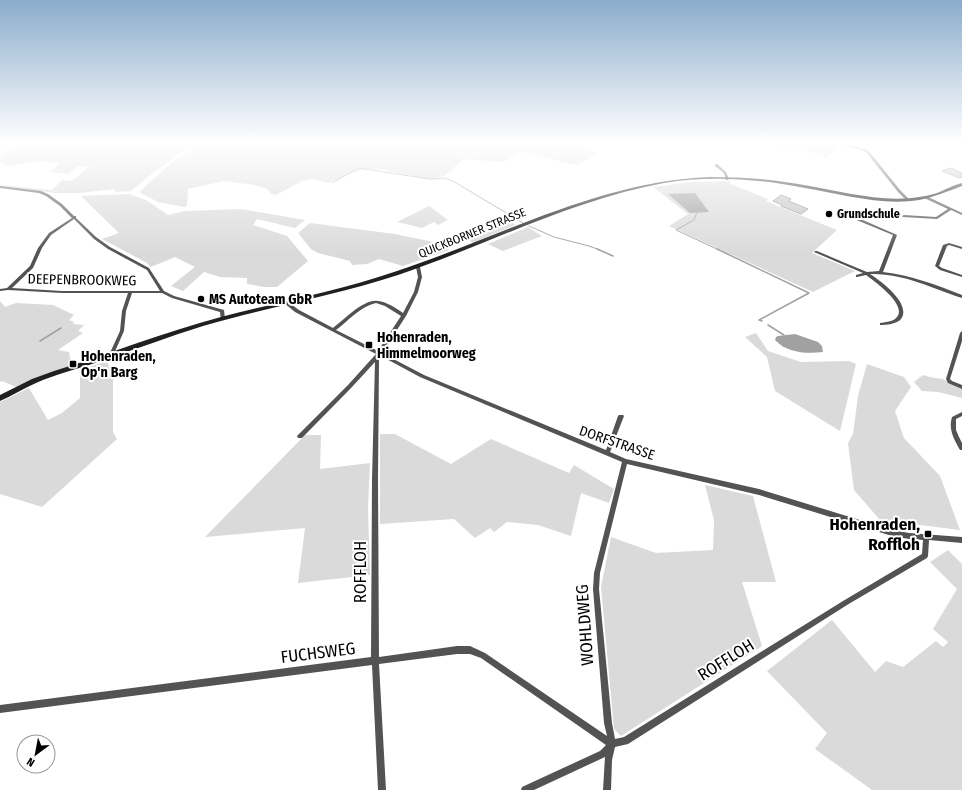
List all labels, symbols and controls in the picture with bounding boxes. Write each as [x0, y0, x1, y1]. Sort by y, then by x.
street label: QUICKBORNER STRASSE [416, 205, 528, 261]
place label: Grundschule [837, 207, 900, 221]
marker: Grundschule [824, 209, 834, 219]
street label: DEEPENBROOKWEG [28, 271, 136, 289]
place label: MS Autoteam GbR [209, 291, 312, 308]
marker: MS Autoteam GbR [196, 294, 206, 304]
place label: Hohenraden, Himmelmoorweg [377, 329, 476, 362]
marker: Hohenraden, Himmelmoorweg [364, 340, 374, 350]
place label: Hohenraden, Op'n Barg [81, 348, 156, 381]
marker: Hohenraden, Op'n Barg [68, 359, 78, 369]
street label: DORFSTRASSE [577, 422, 657, 464]
place label: Hohenraden, Roffloh [829, 514, 920, 555]
marker: Hohenraden, Roffloh [923, 529, 933, 539]
street label: ROFFLOH [350, 541, 371, 603]
street label: WOHLDWEG [572, 584, 598, 666]
street label: ROFFLOH [694, 635, 758, 685]
street label: FUCHSWEG [280, 638, 356, 668]
north arrow [16, 734, 56, 774]
text: N [25, 755, 37, 769]

